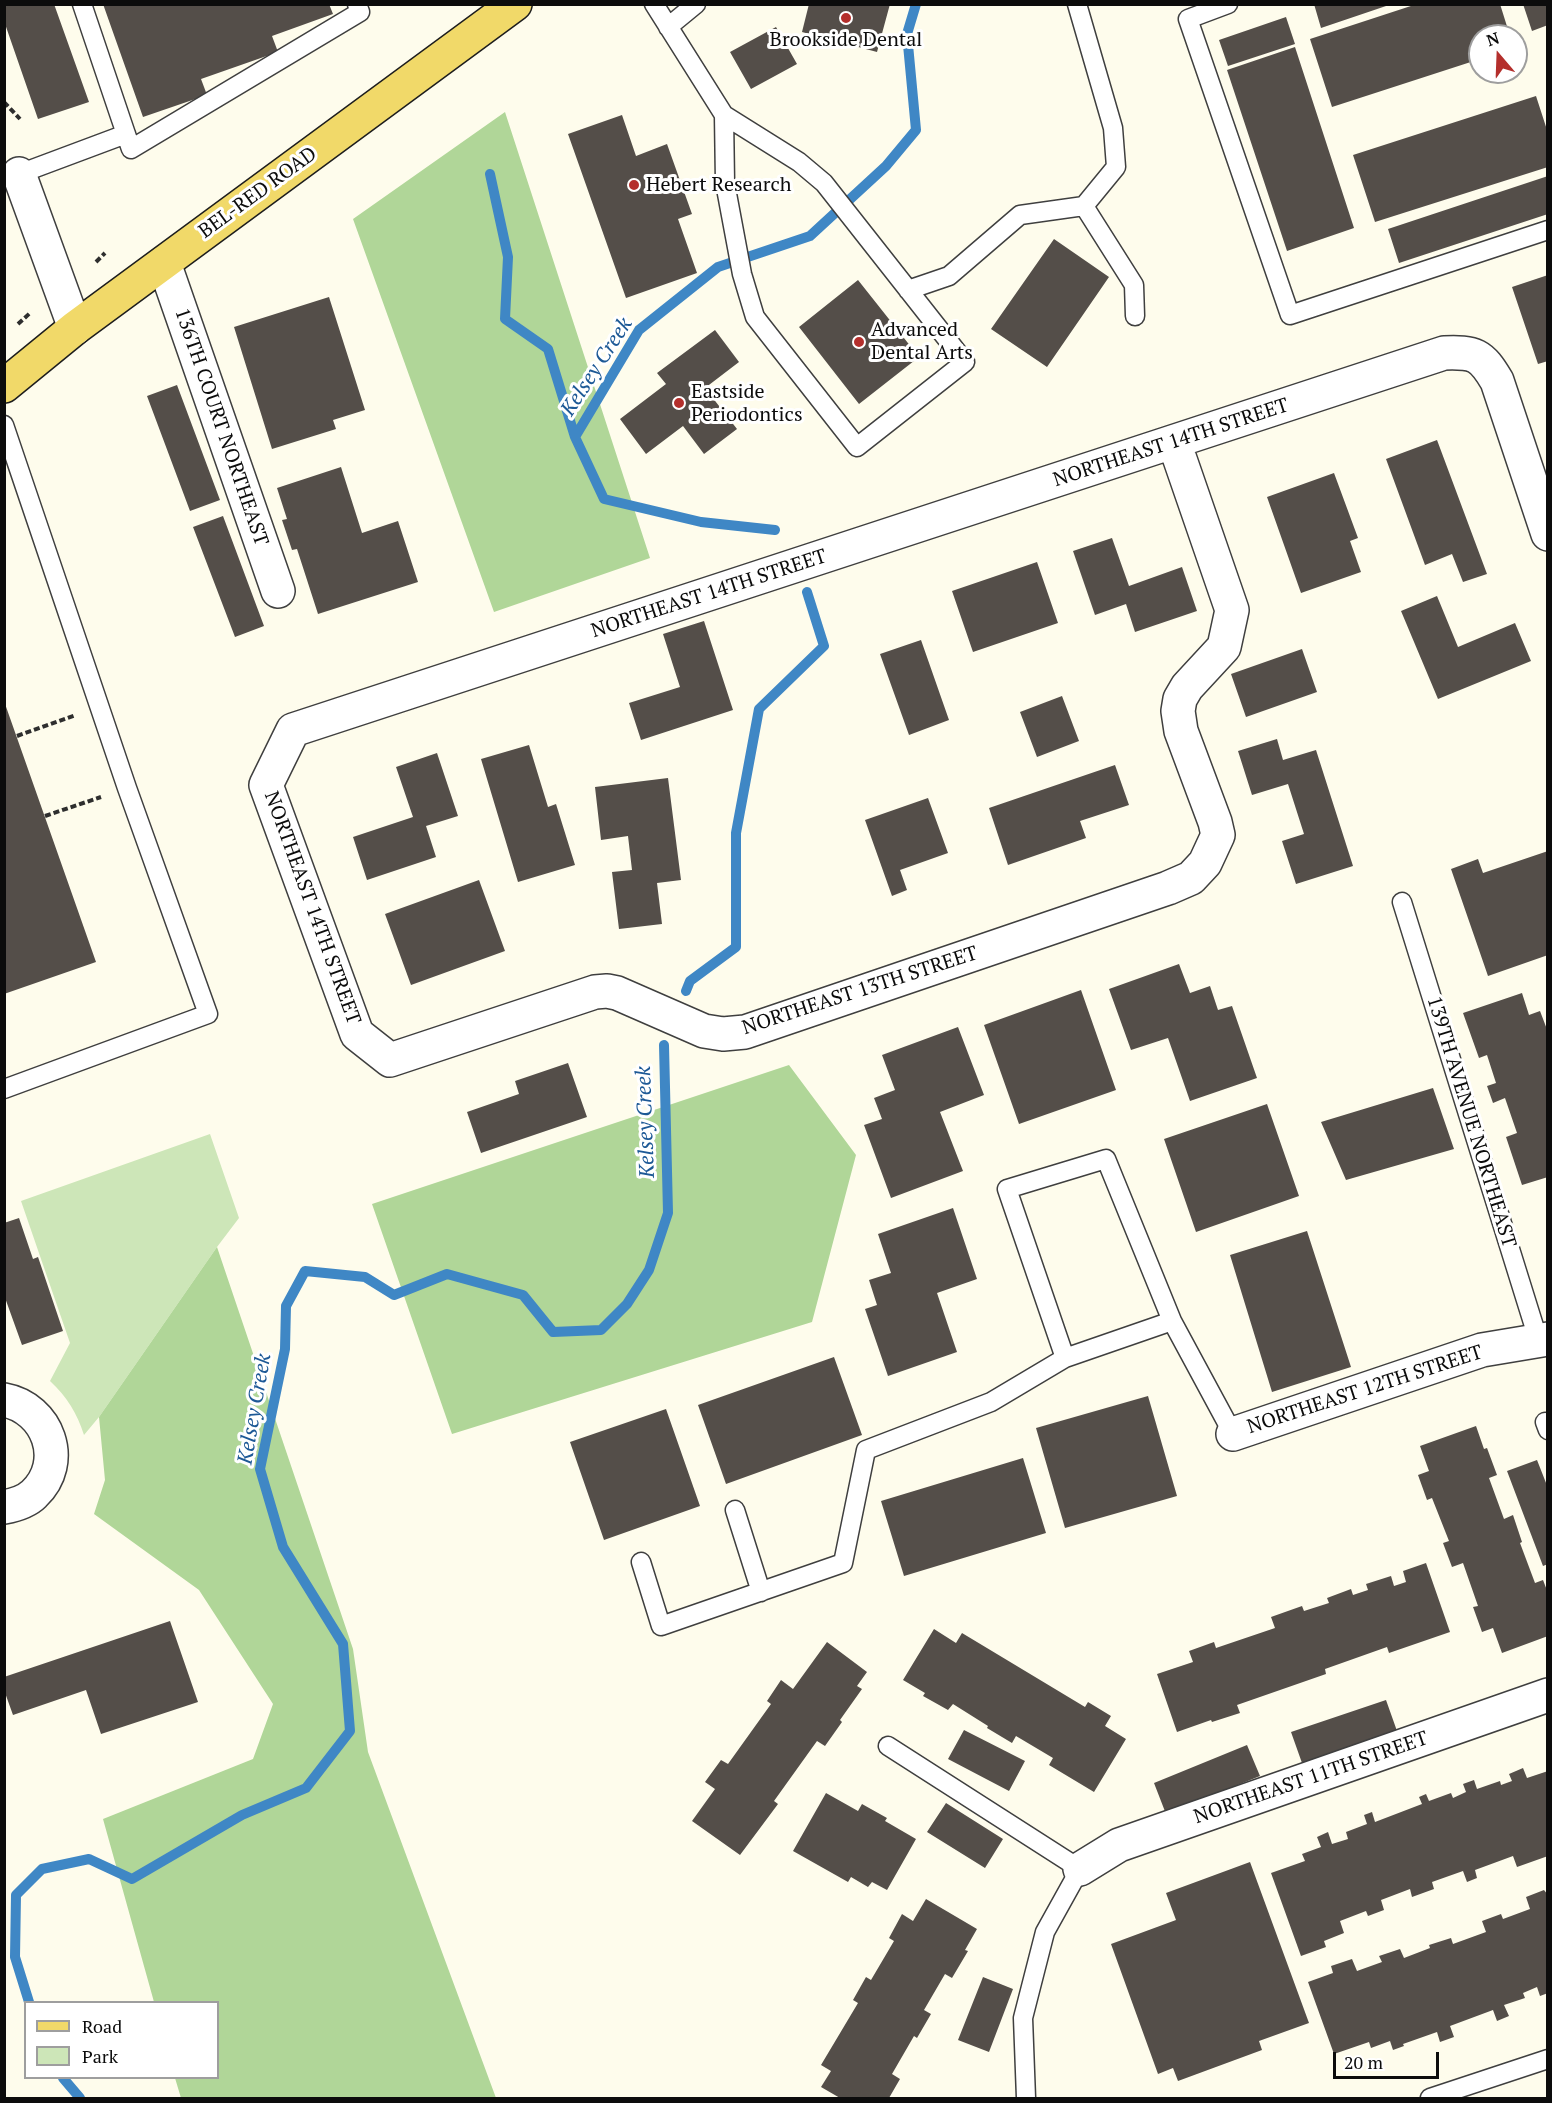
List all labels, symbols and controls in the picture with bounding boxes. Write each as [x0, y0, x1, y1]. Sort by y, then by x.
marker: Brookside Dental [839, 11, 853, 25]
north arrow [1468, 24, 1528, 84]
text: N [1483, 26, 1502, 51]
place label: Brookside Dental [770, 28, 922, 52]
street label: BEL-RED ROAD [194, 142, 322, 244]
place label: Hebert Research [646, 173, 792, 197]
marker: Hebert Research [627, 178, 641, 192]
street label: 136TH COURT NORTHEAST [169, 305, 273, 549]
water label: Kelsey Creek [556, 313, 638, 421]
place label: Advanced Dental Arts [871, 318, 973, 365]
marker: Advanced Dental Arts [852, 335, 866, 349]
place label: Eastside Periodontics [691, 380, 803, 427]
street label: NORTHEAST 14TH STREET [1050, 394, 1292, 492]
marker: Eastside Periodontics [672, 396, 686, 410]
street label: NORTHEAST 14TH STREET [588, 545, 830, 643]
street label: NORTHEAST 14TH STREET [259, 788, 365, 1028]
street label: NORTHEAST 13TH STREET [739, 942, 981, 1040]
street label: 139TH AVENUE NORTHEAST [1421, 993, 1521, 1251]
water label: Kelsey Creek [631, 1066, 661, 1178]
street label: NORTHEAST 12TH STREET [1244, 1341, 1486, 1439]
water label: Kelsey Creek [233, 1352, 277, 1466]
street label: NORTHEAST 11TH STREET [1191, 1727, 1431, 1829]
legend [24, 2001, 219, 2079]
text: Road [82, 2014, 122, 2038]
scale bar [1336, 2040, 1442, 2078]
text: Park [82, 2044, 118, 2068]
text: 20 m [1344, 2050, 1383, 2074]

